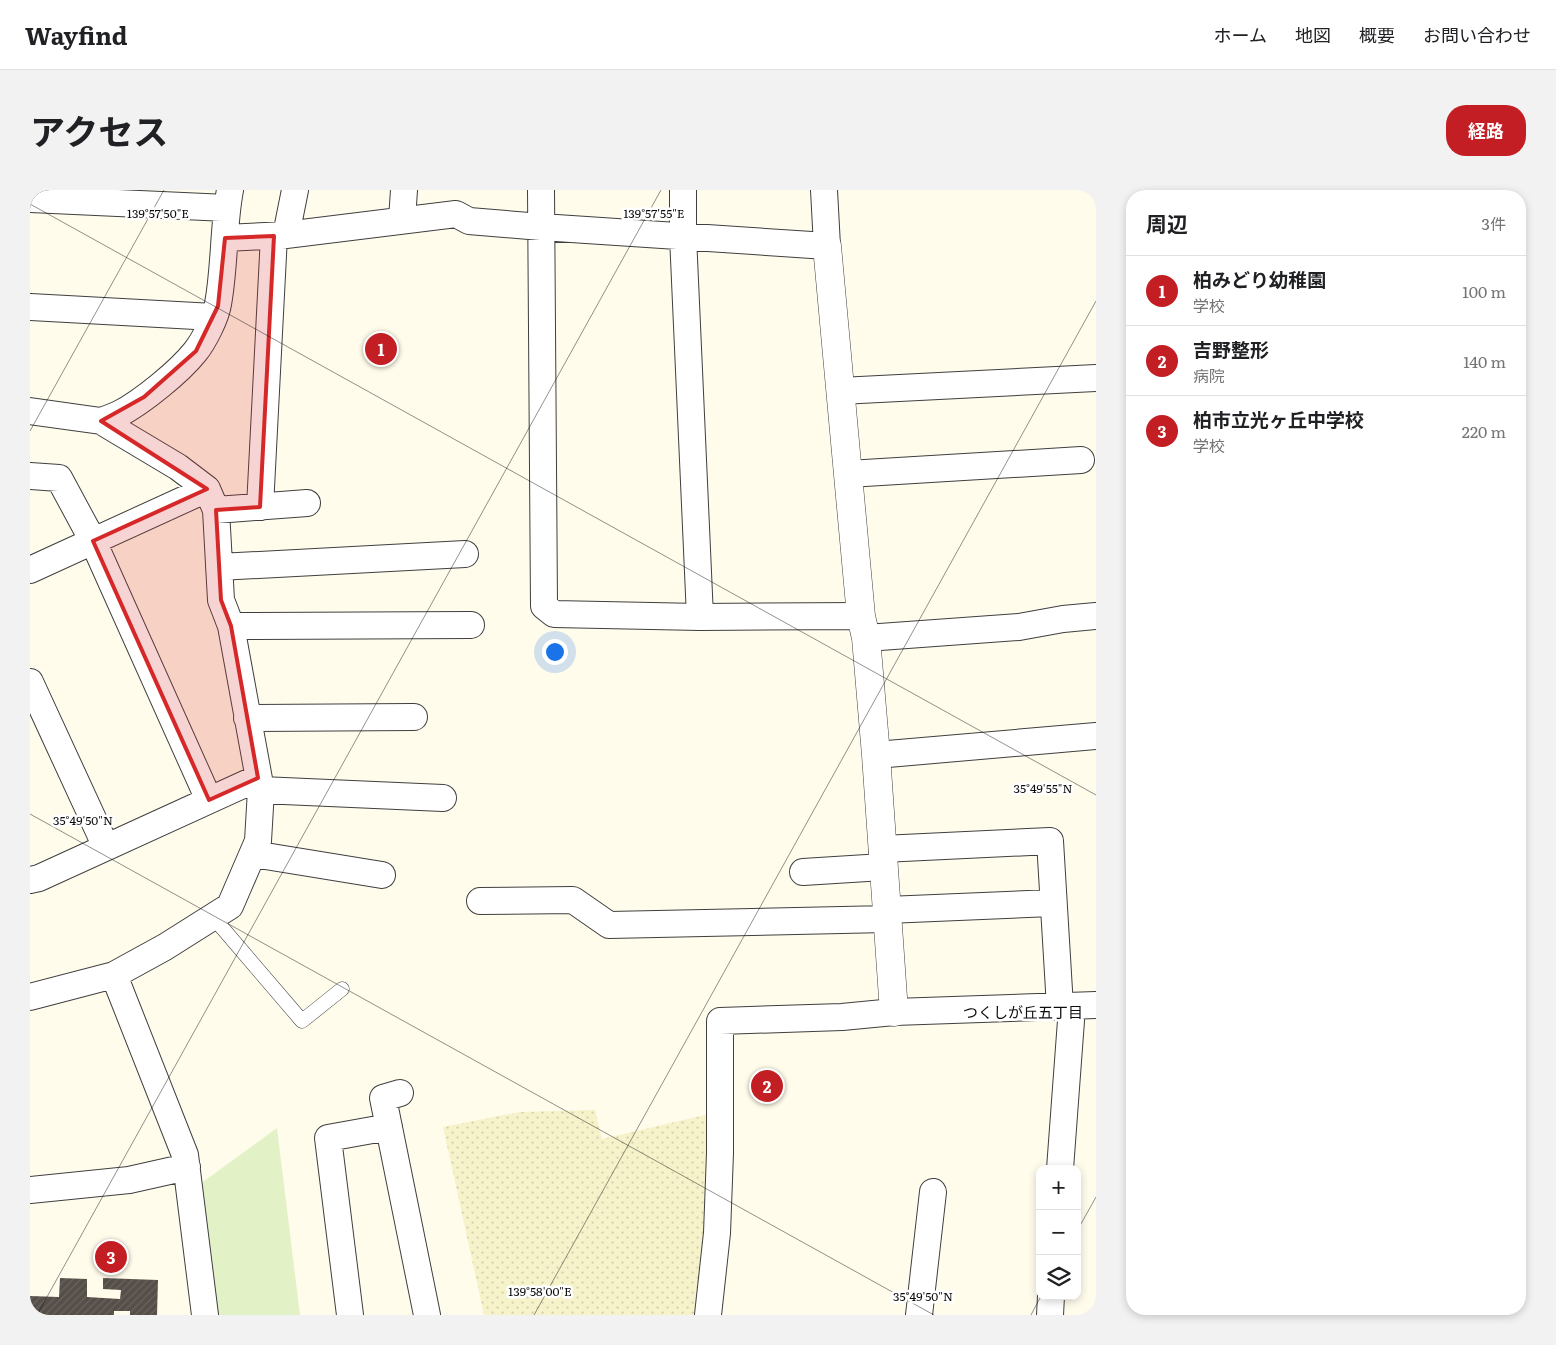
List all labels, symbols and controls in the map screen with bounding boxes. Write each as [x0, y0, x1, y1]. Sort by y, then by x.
text: Wayfind [25, 17, 128, 52]
text: ホーム [1214, 21, 1267, 48]
text: 地図 [1295, 21, 1331, 48]
text: 概要 [1359, 21, 1395, 48]
text: お問い合わせ [1423, 21, 1531, 48]
text: アクセス [30, 104, 168, 156]
button: 経路 [1446, 105, 1526, 156]
text: 139°57'50"E [127, 204, 189, 222]
text: 139°57'55"E [623, 204, 685, 222]
text: 周辺 [1146, 207, 1188, 238]
text: 3件 [1481, 211, 1506, 235]
text: 柏みどり幼稚園 [1193, 265, 1326, 293]
text: 1 [1159, 279, 1165, 303]
text: 100 m [1462, 279, 1506, 303]
text: 学校 [1193, 293, 1225, 317]
pin: 1 [365, 330, 397, 368]
text: 吉野整形 [1193, 335, 1269, 363]
text: 2 [1158, 349, 1166, 373]
text: 140 m [1463, 349, 1506, 373]
text: 病院 [1193, 363, 1225, 387]
text: 柏市立光ヶ丘中学校 [1193, 405, 1364, 433]
text: 3 [1158, 419, 1166, 443]
text: 220 m [1462, 419, 1506, 443]
text: 学校 [1193, 433, 1225, 457]
your location [542, 639, 568, 665]
text: 35°49'55"N [1013, 779, 1073, 797]
text: 35°49'50"N [53, 811, 113, 829]
district label: つくしが丘五丁目 [963, 1000, 1083, 1023]
pin: 2 [751, 1067, 783, 1105]
map controls [1036, 1165, 1081, 1300]
button: + [1036, 1165, 1081, 1210]
button: − [1036, 1210, 1081, 1255]
pin: 3 [95, 1238, 127, 1276]
button: layers [1036, 1255, 1081, 1300]
text: 139°58'00"E [508, 1282, 572, 1300]
text: 35°49'50"N [893, 1287, 953, 1305]

